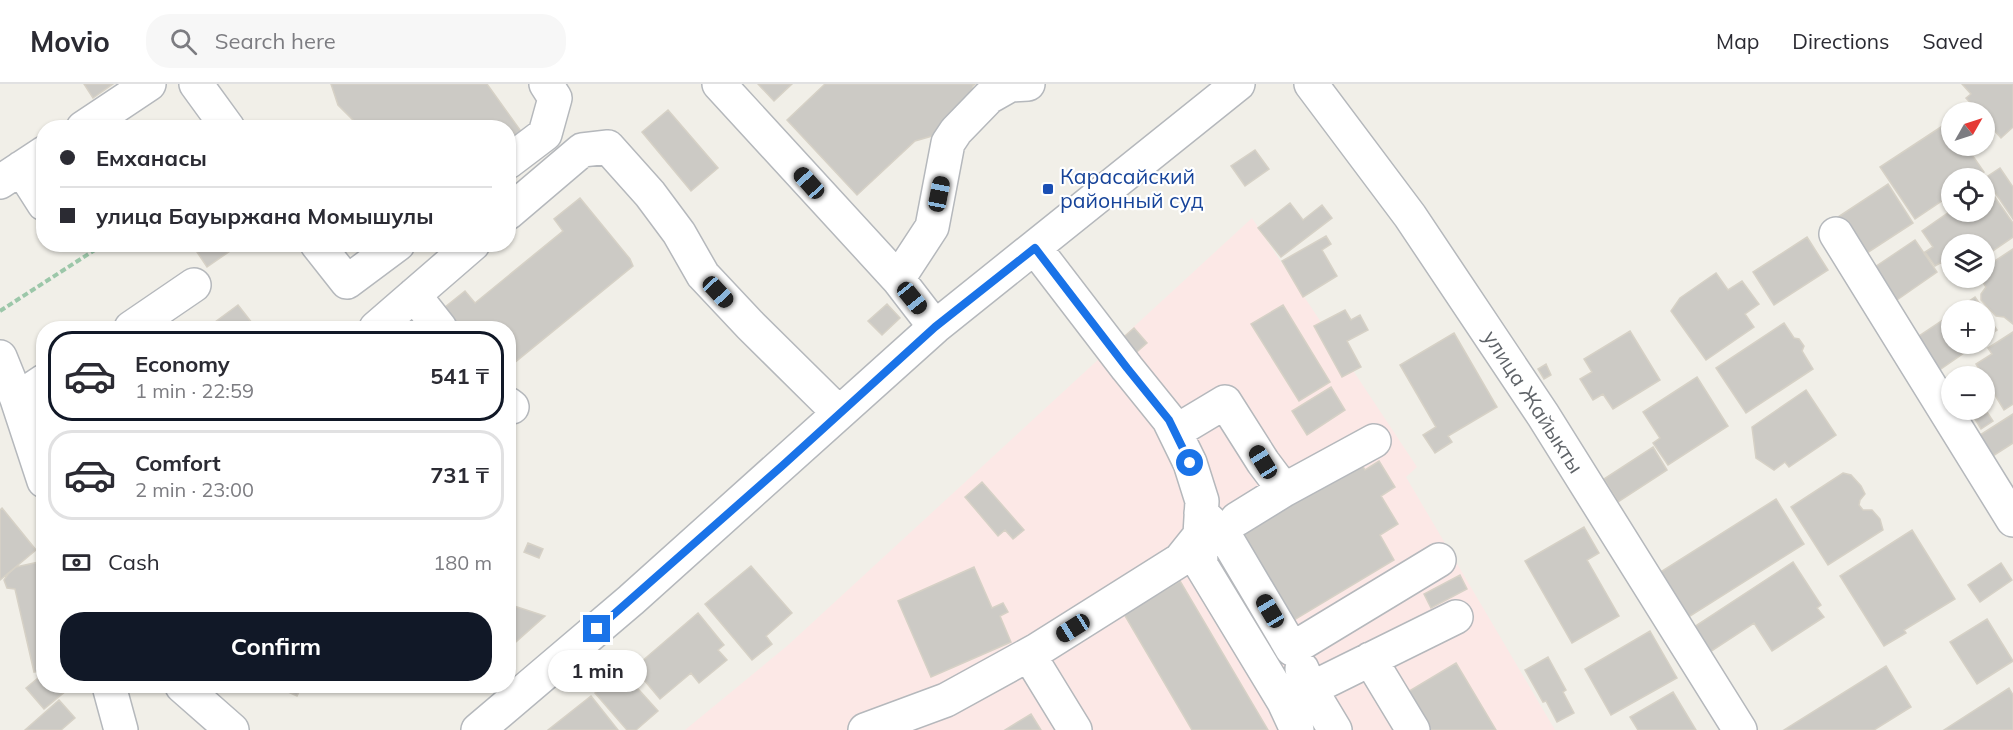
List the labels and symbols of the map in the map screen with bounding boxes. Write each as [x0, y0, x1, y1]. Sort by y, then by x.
north arrow [1941, 102, 1995, 156]
place label: Карасайский районный суд [1060, 163, 1204, 213]
car [790, 164, 828, 202]
car [927, 175, 951, 213]
marker: Карасайский районный суд [1041, 182, 1055, 196]
car [699, 273, 737, 311]
car [894, 278, 930, 318]
street label: улица Жайыкты [1478, 325, 1590, 478]
car [1246, 442, 1280, 482]
route start [1176, 449, 1203, 476]
car [1253, 591, 1287, 631]
car [1053, 611, 1093, 645]
route end [583, 615, 610, 642]
callout: 1 min [548, 650, 646, 692]

